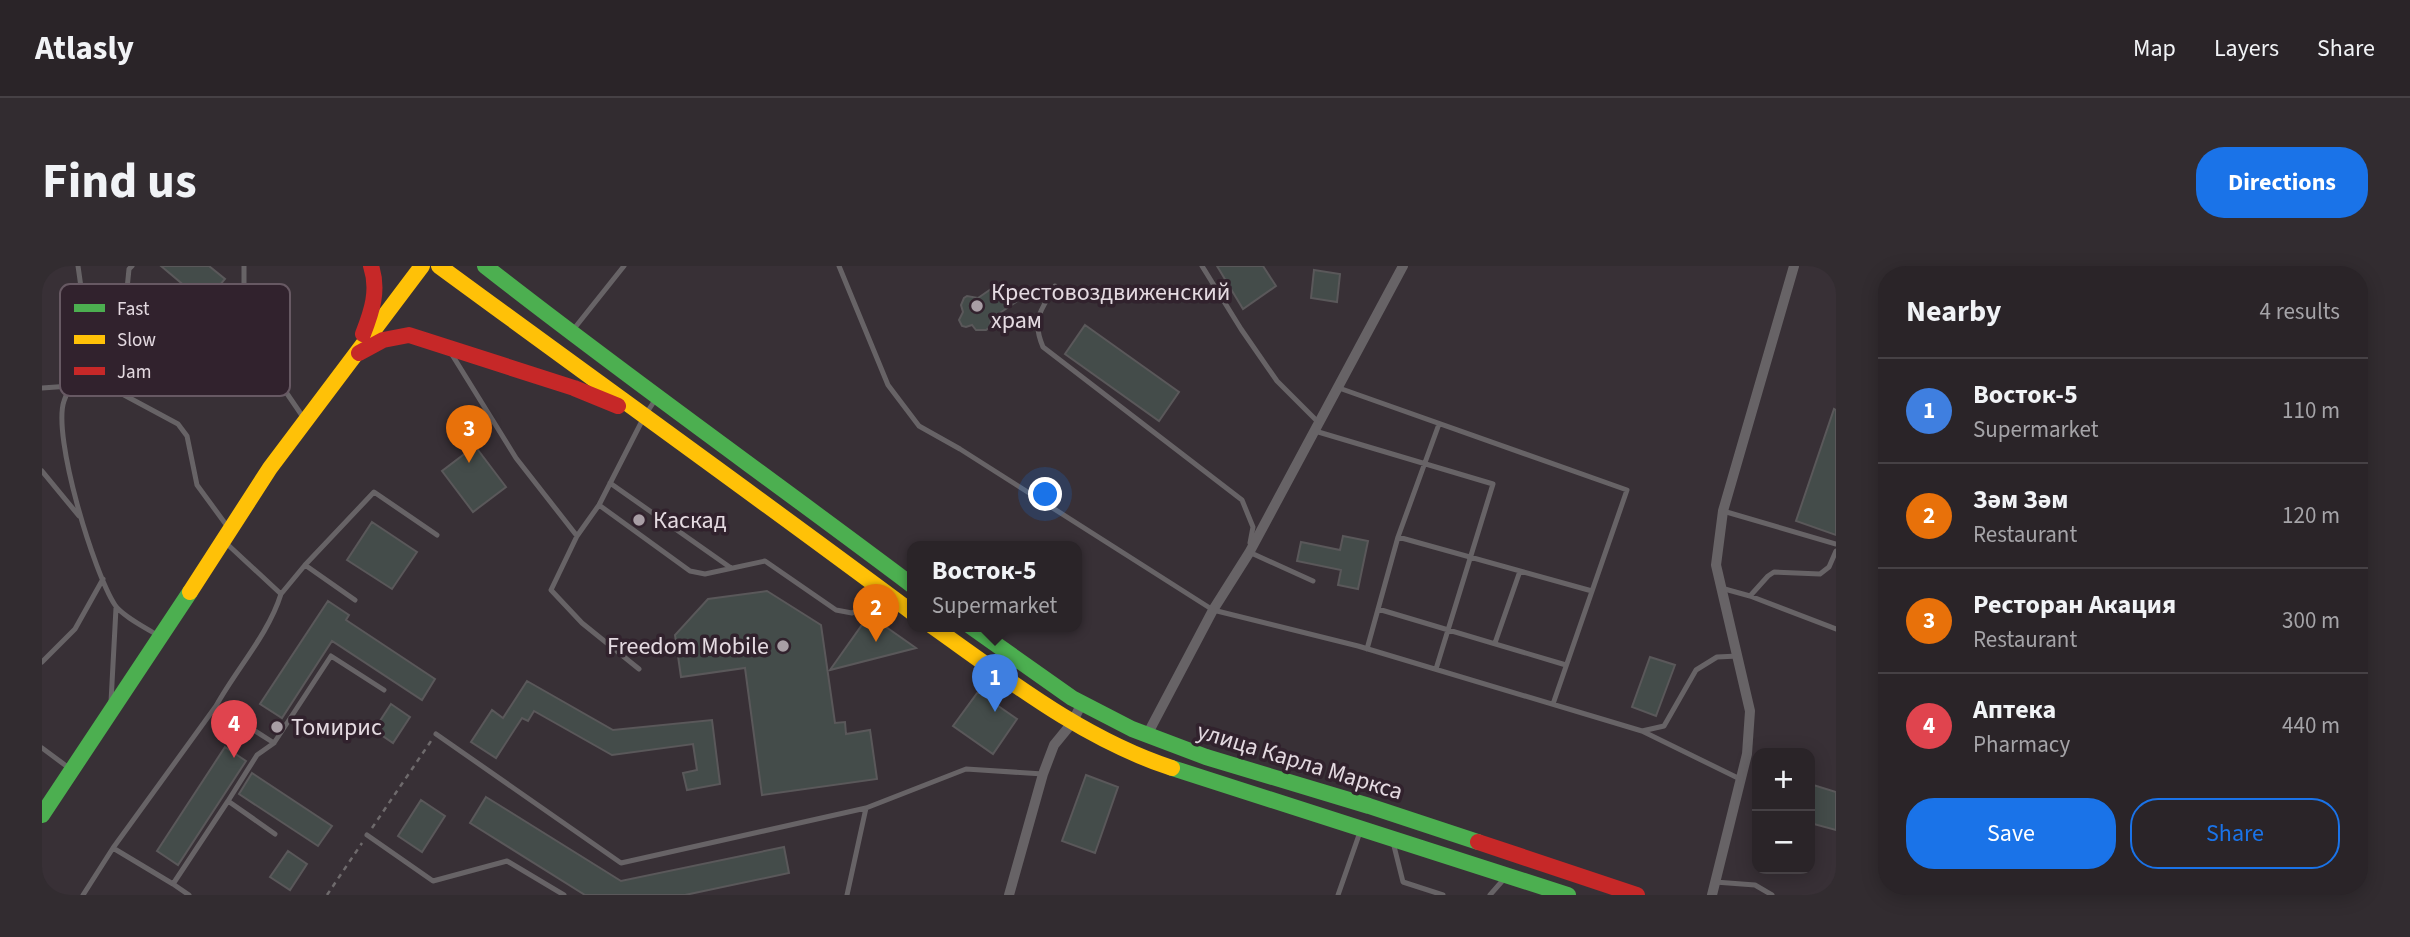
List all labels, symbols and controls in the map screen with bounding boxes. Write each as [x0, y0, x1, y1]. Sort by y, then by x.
text: Atlasly [35, 25, 134, 72]
text: Map [2133, 31, 2176, 66]
text: Layers [2214, 31, 2279, 66]
text: Share [2317, 31, 2375, 66]
text: Find us [42, 147, 197, 217]
button: Directions [2196, 147, 2368, 218]
place label: Крестовоздвиженский храм [991, 275, 1230, 338]
legend [60, 284, 290, 396]
text: Nearby [1906, 290, 2001, 333]
text: 4 results [2260, 295, 2340, 328]
text: Fast [117, 296, 150, 323]
marker: Крестовоздвиженский храм [969, 298, 985, 314]
text: Slow [117, 327, 156, 354]
text: Jam [117, 359, 151, 386]
text: Восток-5 [1973, 376, 2078, 413]
text: 1 [1923, 394, 1935, 427]
text: 110 m [2282, 394, 2340, 427]
pin: 3 [446, 405, 492, 463]
text: Supermarket [1973, 413, 2099, 446]
your location [1028, 477, 1062, 511]
text: Зәм Зәм [1973, 481, 2068, 518]
text: 2 [1923, 499, 1935, 532]
text: 120 m [2282, 499, 2340, 532]
place label: Каскад [653, 503, 727, 538]
marker: Каскад [631, 512, 647, 528]
text: Restaurant [1973, 518, 2077, 551]
popup [907, 541, 1082, 632]
text: Восток-5 [932, 552, 1036, 589]
pin: 2 [853, 584, 899, 642]
text: Ресторан Акация [1973, 586, 2176, 623]
text: Supermarket [932, 589, 1057, 622]
text: 3 [1923, 604, 1935, 637]
text: 300 m [2282, 604, 2340, 637]
text: Restaurant [1973, 623, 2077, 656]
place label: Freedom Mobile [607, 629, 769, 664]
marker: Freedom Mobile [775, 638, 791, 654]
pin: 1 [972, 654, 1018, 712]
text: Аптека [1973, 691, 2056, 728]
pin: 4 [211, 700, 257, 758]
text: 4 [1923, 709, 1935, 742]
text: 440 m [2282, 709, 2340, 742]
place label: Томирис [291, 710, 382, 745]
street label: улица Карла Маркса [1193, 713, 1407, 809]
marker: Томирис [269, 719, 285, 735]
text: Pharmacy [1973, 728, 2070, 761]
map controls [1752, 748, 1815, 874]
button: + [1752, 748, 1815, 811]
button: Save [1906, 798, 2116, 869]
button: Share [2130, 798, 2340, 869]
button: − [1752, 811, 1815, 874]

